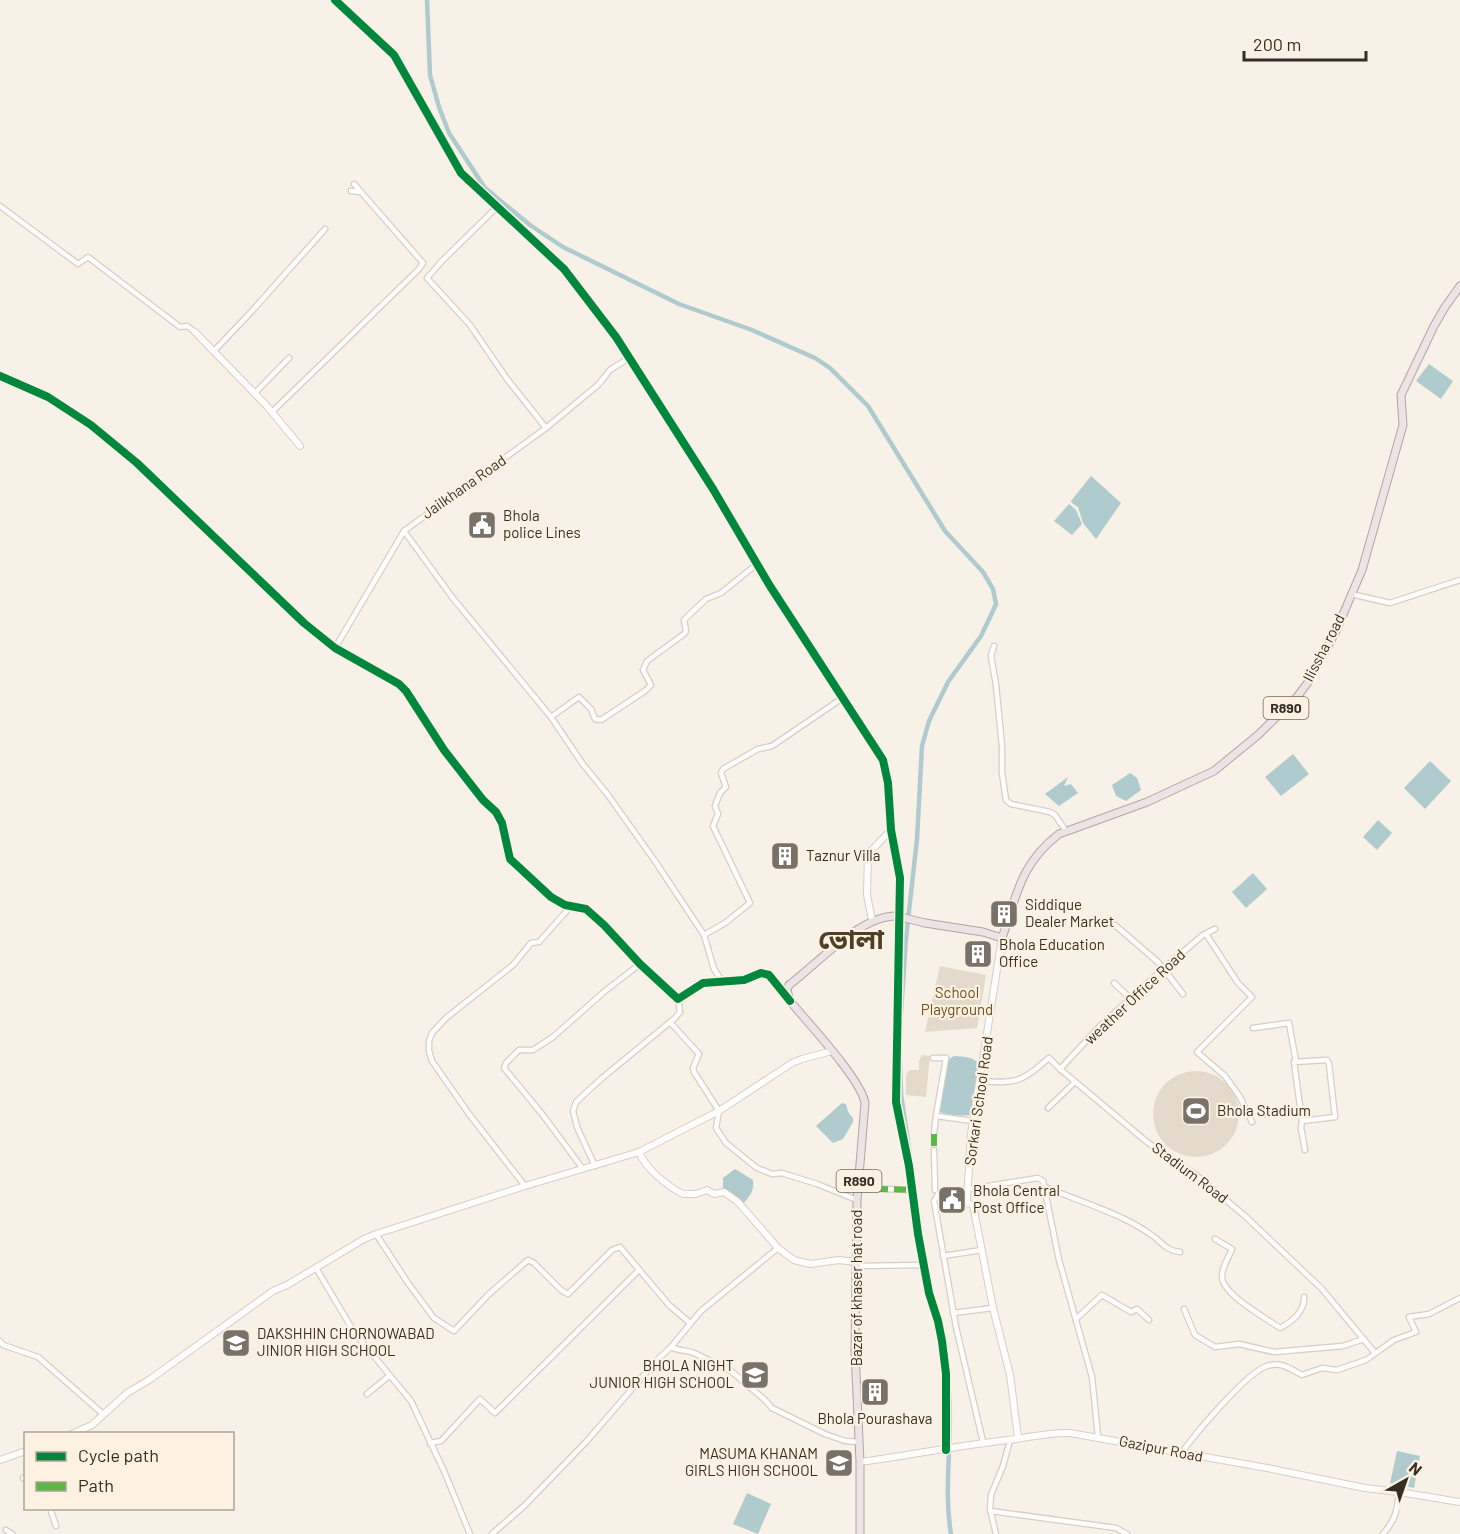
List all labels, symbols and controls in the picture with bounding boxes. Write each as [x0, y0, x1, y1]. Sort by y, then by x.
scale bar [1244, 24, 1366, 62]
text: 200 m [1253, 33, 1301, 55]
street label: Jailkhana Road [418, 450, 509, 522]
place label: Bhola police Lines [503, 506, 581, 541]
public building icon: Bhola police Lines [466, 509, 498, 541]
street label: Ilissha road [1298, 611, 1348, 684]
road number: R890 [1264, 697, 1308, 719]
building icon: Taznur Villa [769, 840, 801, 872]
place label: Taznur Villa [806, 846, 880, 864]
place label: Siddique Dealer Market [1025, 895, 1114, 930]
building icon: Siddique Dealer Market [988, 898, 1020, 930]
district label: ভোলা [818, 922, 884, 954]
place label: Bhola Education Office [999, 935, 1105, 970]
building icon: Bhola Education Office [962, 938, 994, 970]
street label: weather Office Road [1080, 945, 1188, 1048]
park label: School Playground [921, 983, 993, 1018]
street label: Sorkari School Road [960, 1035, 996, 1167]
sports icon: Bhola Stadium [1180, 1095, 1212, 1127]
place label: Bhola Stadium [1217, 1101, 1311, 1119]
street label: Stadium Road [1149, 1138, 1232, 1207]
road number: R890 [836, 1170, 882, 1192]
place label: Bhola Central Post Office [973, 1181, 1060, 1216]
public building icon: Bhola Central Post Office [936, 1184, 968, 1216]
street label: Bazar of khaser hat road [847, 1210, 865, 1366]
place label: DAKSHHIN CHORNOWABAD JINIOR HIGH SCHOOL [257, 1324, 435, 1359]
school or university icon: DAKSHHIN CHORNOWABAD JINIOR HIGH SCHOOL [220, 1327, 252, 1359]
place label: BHOLA NIGHT JUNIOR HIGH SCHOOL [590, 1356, 734, 1391]
school or university icon: BHOLA NIGHT JUNIOR HIGH SCHOOL [739, 1359, 771, 1391]
building icon: Bhola Pourashava [859, 1376, 891, 1408]
place label: Bhola Pourashava [817, 1409, 933, 1427]
street label: Gazipur Road [1118, 1431, 1205, 1465]
legend [24, 1432, 234, 1510]
text: Cycle path [78, 1444, 159, 1466]
place label: MASUMA KHANAM GIRLS HIGH SCHOOL [685, 1444, 818, 1479]
school or university icon: MASUMA KHANAM GIRLS HIGH SCHOOL [823, 1447, 855, 1479]
north arrow [1376, 1450, 1436, 1510]
text: N [1406, 1457, 1426, 1479]
text: Path [78, 1474, 114, 1496]

